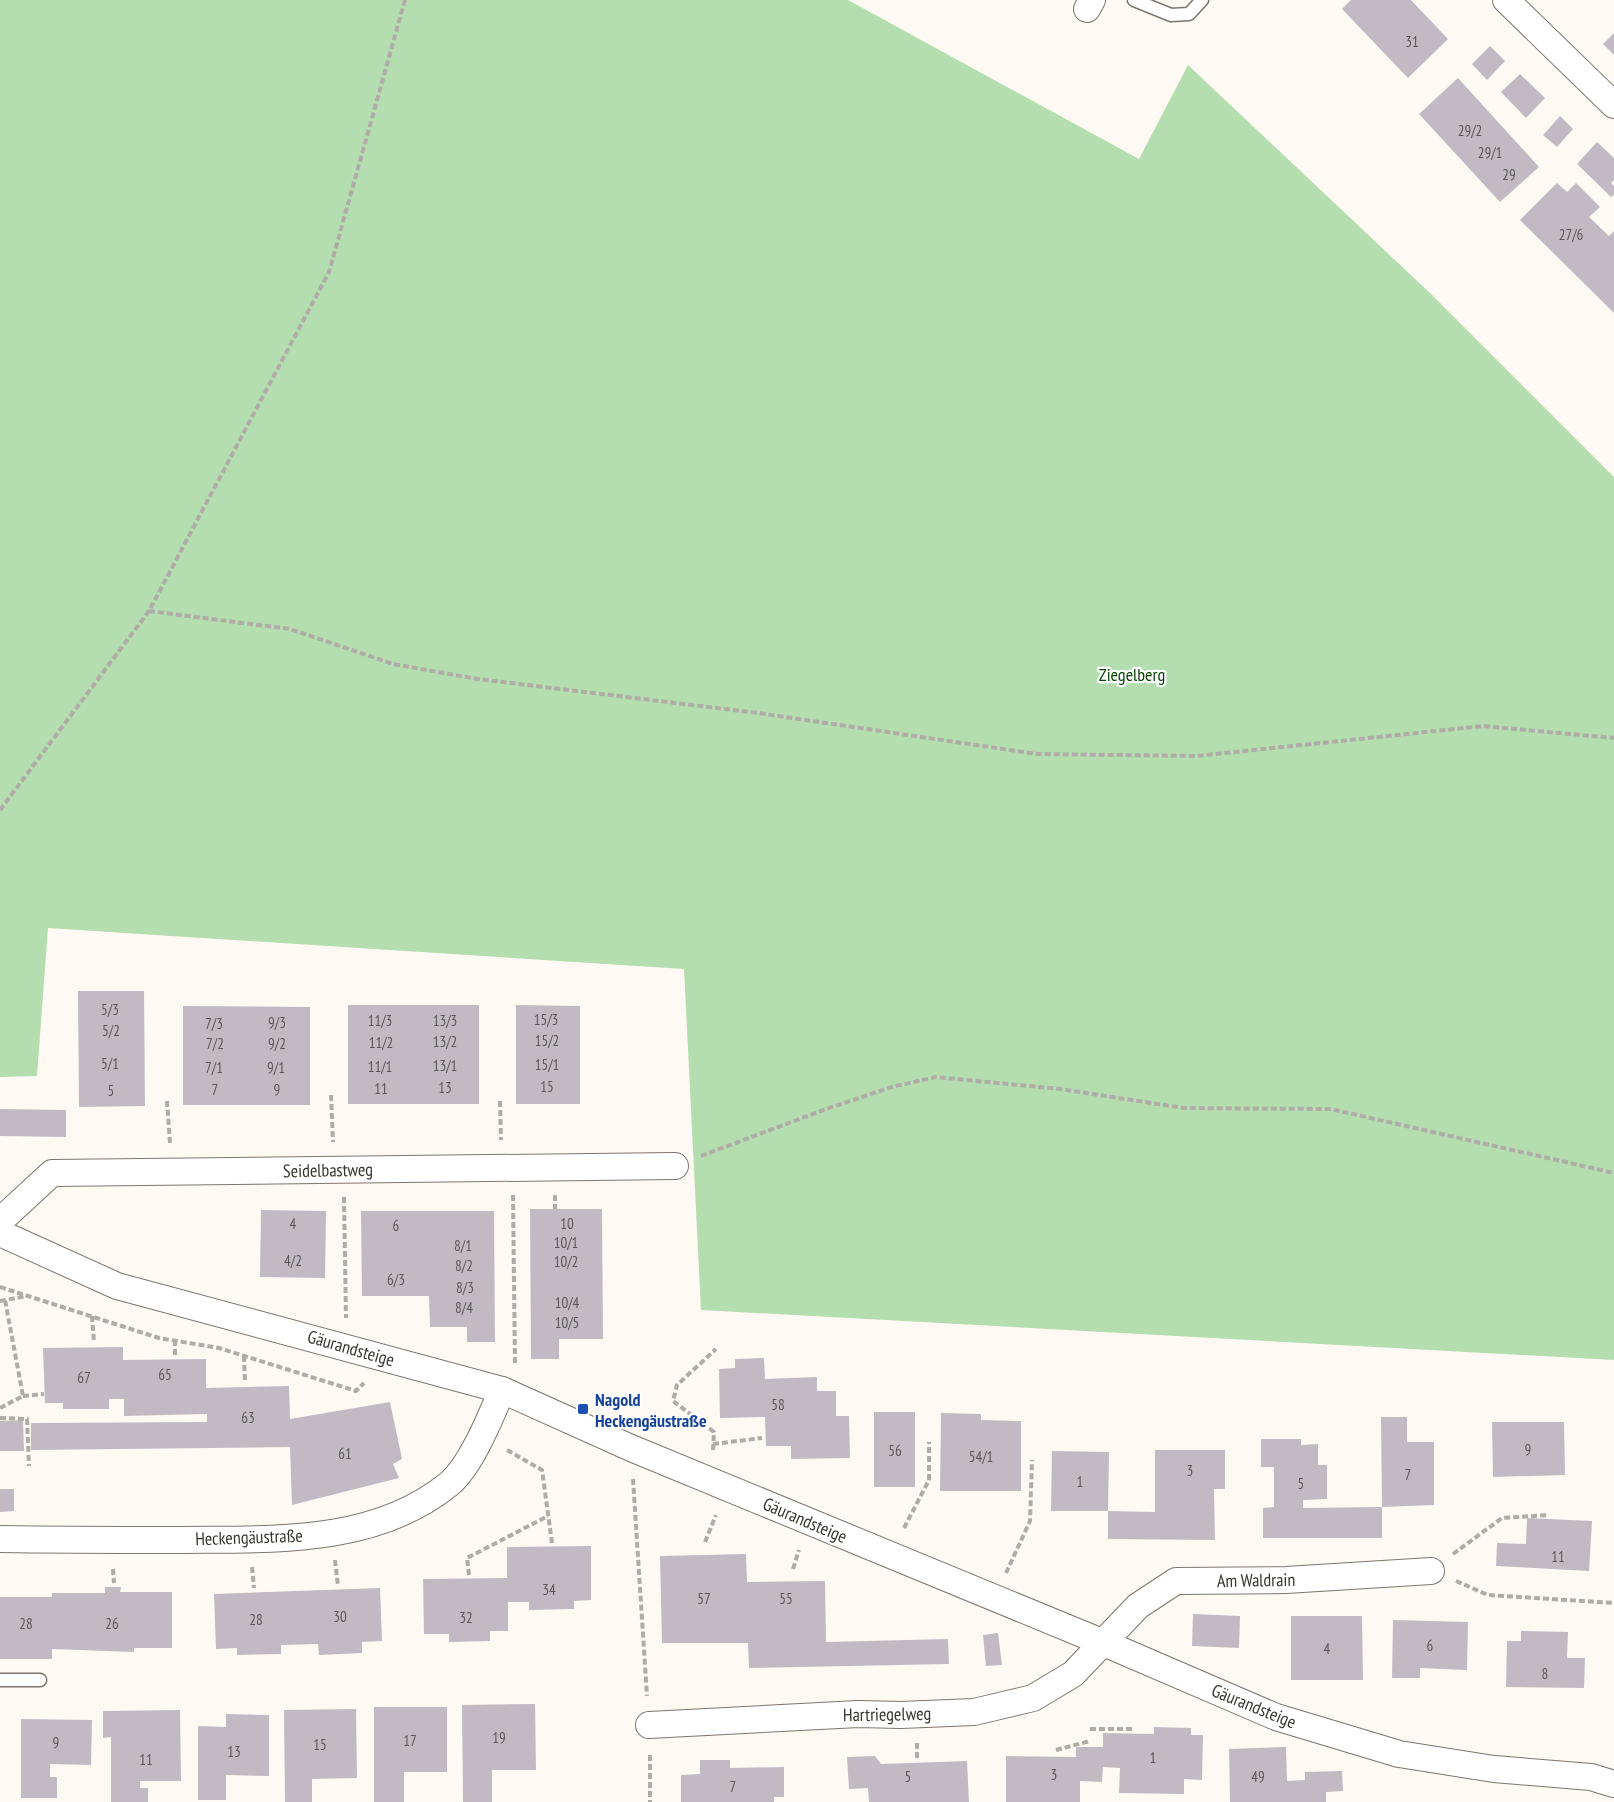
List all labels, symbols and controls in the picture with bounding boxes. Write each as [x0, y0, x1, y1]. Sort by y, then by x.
house number: 31 [1405, 32, 1419, 51]
house number: 29/2 [1458, 121, 1482, 140]
house number: 29/1 [1478, 143, 1502, 162]
house number: 29 [1502, 165, 1516, 184]
house number: 27/6 [1559, 225, 1584, 244]
park label: Ziegelberg [1099, 663, 1165, 686]
house number: 5/3 [101, 1000, 119, 1019]
house number: 15/3 [534, 1010, 558, 1029]
house number: 11/3 [368, 1011, 392, 1030]
house number: 13/3 [433, 1011, 457, 1030]
house number: 9/3 [268, 1013, 286, 1032]
house number: 7/3 [205, 1014, 223, 1033]
house number: 5/2 [102, 1021, 120, 1040]
house number: 15/2 [535, 1031, 559, 1050]
house number: 13/2 [433, 1032, 457, 1051]
house number: 11/2 [369, 1033, 393, 1052]
house number: 7/2 [206, 1034, 224, 1053]
house number: 9/2 [268, 1034, 286, 1053]
house number: 5/1 [101, 1054, 119, 1073]
house number: 15/1 [535, 1055, 559, 1074]
house number: 13/1 [433, 1056, 457, 1075]
house number: 11/1 [368, 1057, 392, 1076]
house number: 7/1 [205, 1058, 223, 1077]
house number: 9/1 [267, 1058, 285, 1077]
house number: 15 [540, 1077, 554, 1096]
house number: 13 [438, 1078, 452, 1097]
house number: 11 [374, 1079, 388, 1098]
house number: 7 [212, 1080, 218, 1099]
house number: 9 [274, 1080, 280, 1099]
house number: 5 [108, 1081, 114, 1100]
street label: Seidelbastweg [283, 1158, 373, 1182]
house number: 4 [290, 1214, 297, 1233]
house number: 10 [560, 1214, 574, 1233]
house number: 6 [393, 1216, 400, 1235]
house number: 10/1 [554, 1233, 578, 1252]
house number: 8/1 [454, 1236, 472, 1255]
house number: 4/2 [284, 1251, 302, 1270]
house number: 10/2 [554, 1252, 578, 1271]
house number: 8/2 [455, 1256, 473, 1275]
house number: 6/3 [387, 1270, 405, 1289]
house number: 8/3 [456, 1278, 474, 1297]
house number: 10/4 [555, 1293, 580, 1312]
house number: 8/4 [455, 1298, 473, 1317]
house number: 10/5 [555, 1313, 579, 1332]
street label: Gäurandsteige [305, 1325, 397, 1371]
house number: 65 [158, 1365, 172, 1384]
house number: 67 [77, 1368, 91, 1387]
place label: Nagold Heckengäustraße [595, 1388, 707, 1432]
house number: 58 [771, 1395, 785, 1414]
marker: Nagold Heckengäustraße [576, 1402, 590, 1416]
house number: 63 [241, 1408, 255, 1427]
house number: 9 [1525, 1440, 1531, 1459]
house number: 56 [888, 1441, 902, 1460]
house number: 61 [338, 1444, 352, 1463]
house number: 54/1 [969, 1447, 993, 1466]
house number: 3 [1187, 1461, 1193, 1480]
house number: 7 [1405, 1465, 1411, 1484]
house number: 1 [1077, 1472, 1083, 1491]
house number: 5 [1298, 1474, 1304, 1493]
street label: Gäurandsteige [759, 1492, 851, 1548]
street label: Heckengäustraße [195, 1524, 303, 1550]
house number: 11 [1551, 1547, 1565, 1566]
street label: Am Waldrain [1217, 1568, 1295, 1592]
house number: 34 [542, 1580, 556, 1599]
house number: 57 [697, 1589, 711, 1608]
house number: 55 [779, 1589, 793, 1608]
house number: 30 [333, 1607, 347, 1626]
house number: 32 [459, 1608, 473, 1627]
house number: 28 [249, 1610, 263, 1629]
house number: 28 [19, 1614, 33, 1633]
house number: 26 [105, 1614, 119, 1633]
house number: 6 [1427, 1636, 1434, 1655]
house number: 4 [1324, 1639, 1331, 1658]
house number: 8 [1542, 1664, 1548, 1683]
street label: Gäurandsteige [1208, 1679, 1300, 1733]
street label: Hartriegelweg [843, 1702, 931, 1726]
house number: 19 [492, 1728, 506, 1747]
house number: 17 [403, 1731, 417, 1750]
house number: 9 [53, 1733, 59, 1752]
house number: 15 [313, 1735, 327, 1754]
house number: 13 [227, 1742, 241, 1761]
house number: 1 [1150, 1748, 1156, 1767]
house number: 11 [139, 1750, 153, 1769]
house number: 3 [1051, 1765, 1057, 1784]
house number: 5 [905, 1767, 911, 1786]
house number: 49 [1251, 1767, 1265, 1786]
house number: 7 [730, 1777, 736, 1796]

